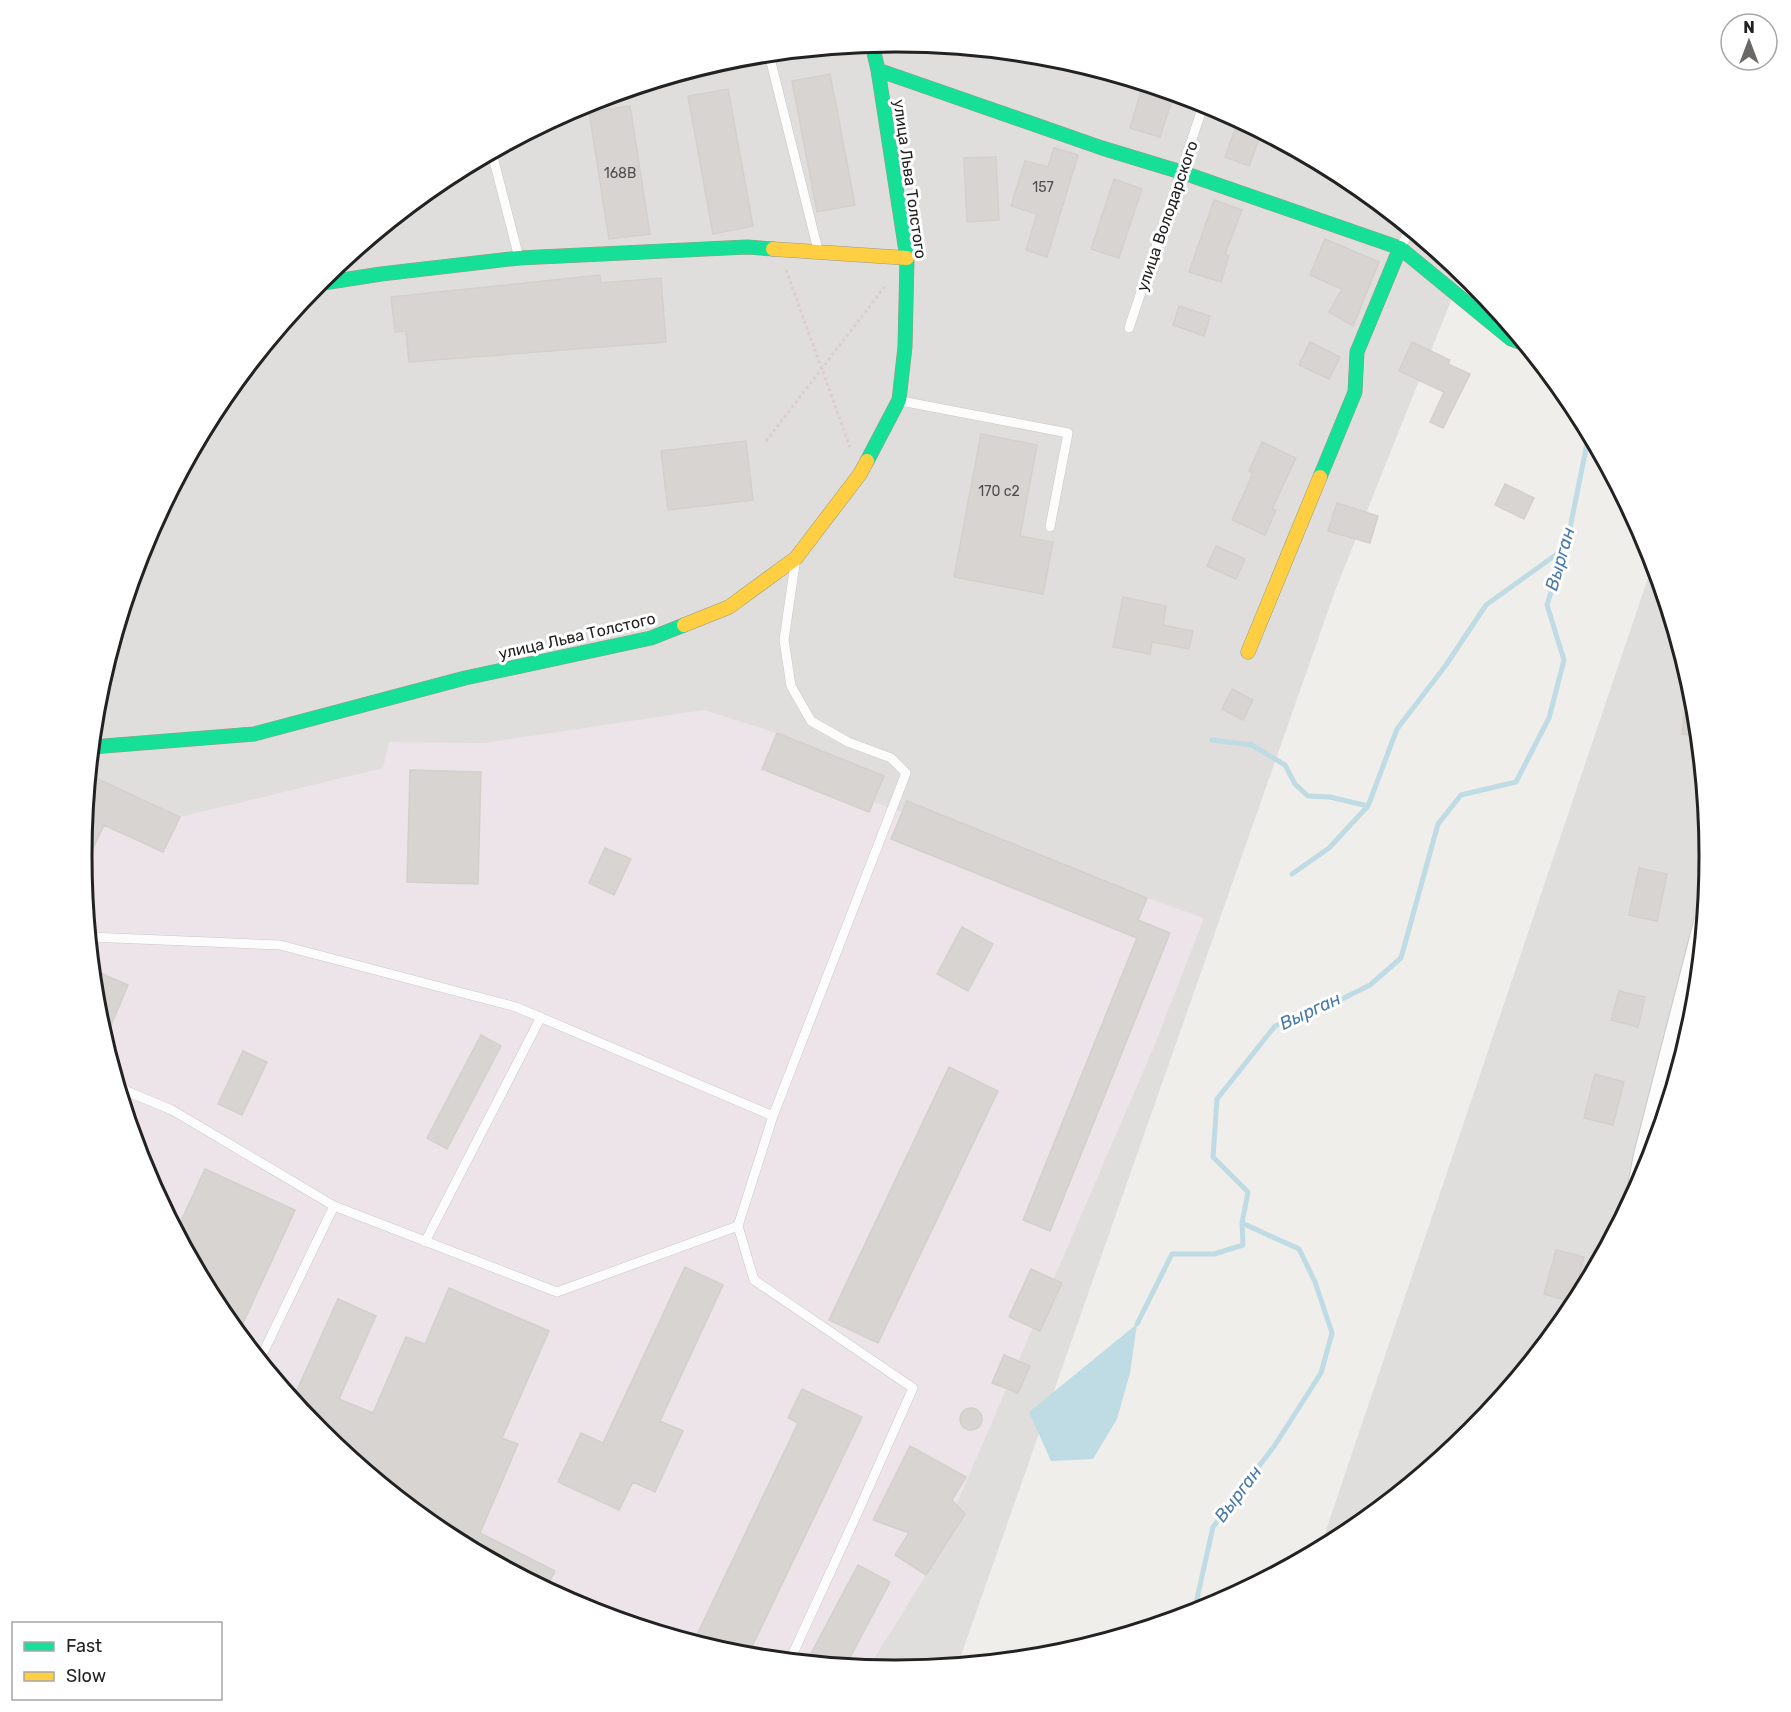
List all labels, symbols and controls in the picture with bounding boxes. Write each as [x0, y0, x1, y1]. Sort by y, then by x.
north arrow [1719, 12, 1779, 72]
text: N [1743, 18, 1755, 37]
street label: улица Льва Толстого [889, 98, 931, 260]
street label: улица Володарского [1132, 138, 1202, 294]
house number: 168В [604, 165, 636, 182]
house number: 157 [1032, 179, 1054, 196]
house number: 170 с2 [978, 483, 1020, 500]
water label: Вырган [1540, 525, 1580, 593]
street label: улица Льва Толстого [497, 609, 657, 663]
water label: Вырган [1276, 987, 1344, 1035]
water label: Вырган [1210, 1461, 1266, 1527]
legend [12, 1622, 222, 1700]
text: Fast [66, 1635, 102, 1657]
text: Slow [66, 1665, 106, 1687]

